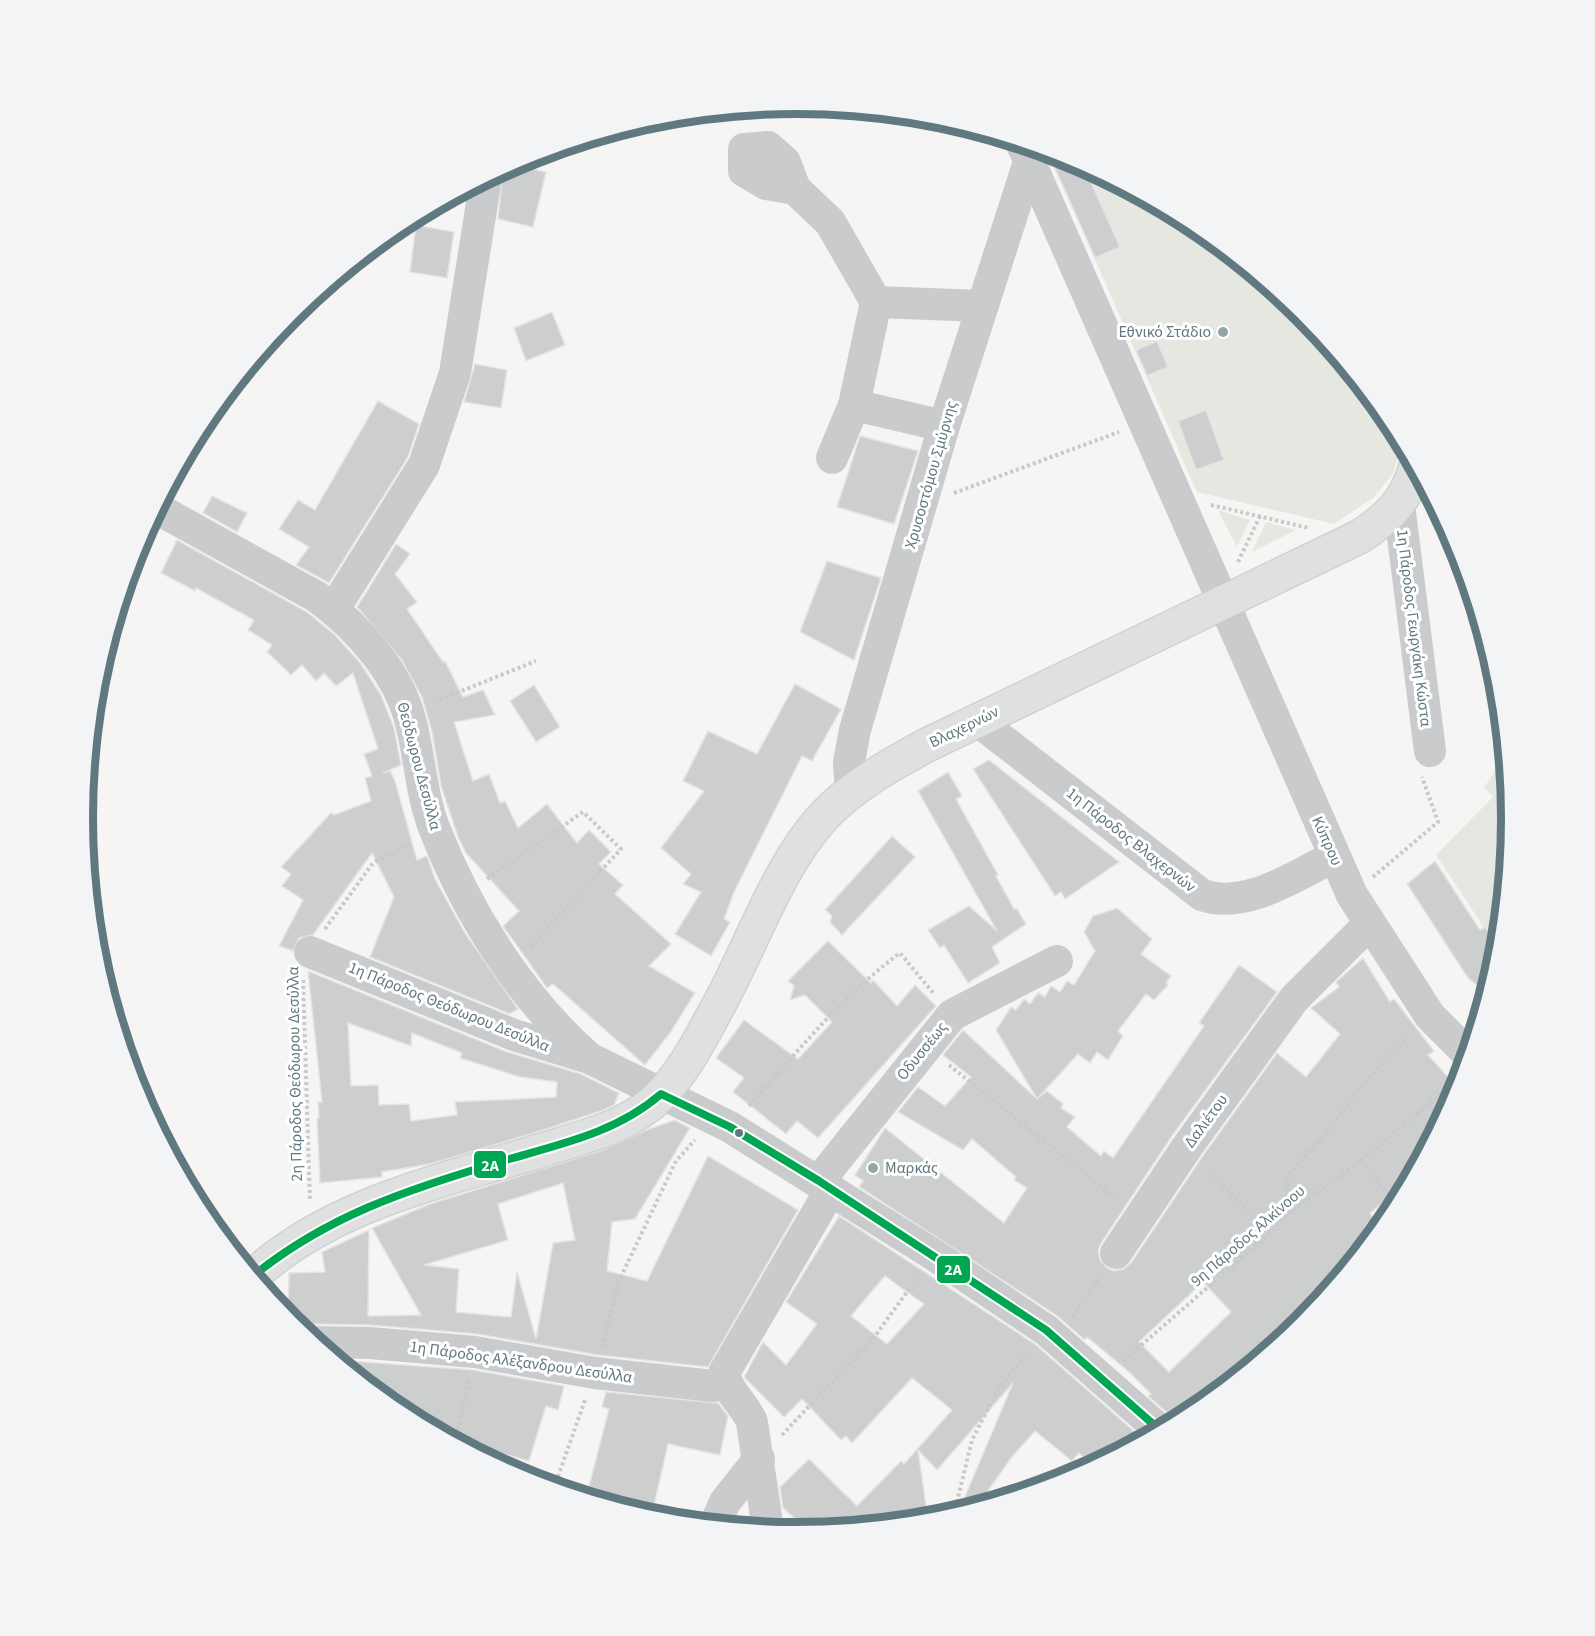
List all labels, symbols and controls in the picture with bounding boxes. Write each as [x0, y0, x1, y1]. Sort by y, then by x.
place label: Εθνικό Στάδιο [1119, 321, 1211, 343]
marker: Εθνικό Στάδιο [1216, 325, 1230, 339]
street label: Χρυσοστόμου Σμύρνης [899, 398, 963, 552]
street label: 1η Πάροδος Γεωργάκη Κώστα [1391, 528, 1437, 728]
street label: Θεόδωρου Δεσύλλα [391, 700, 447, 832]
street label: Βλαχερνών [925, 700, 1003, 753]
street label: 1η Πάροδος Βλαχερνών [1062, 782, 1201, 898]
street label: Κύπρου [1306, 813, 1348, 869]
street label: 1η Πάροδος Θεόδωρου Δεσύλλα [345, 957, 553, 1058]
street label: 2η Πάροδος Θεόδωρου Δεσύλλα [282, 966, 308, 1182]
street label: Οδυσσέως [892, 1017, 953, 1085]
street label: Δαλιέτου [1179, 1090, 1233, 1152]
unlabelled marker [733, 1127, 745, 1139]
line badge: 2Α [473, 1150, 507, 1179]
text: 2Α [481, 1155, 500, 1177]
place label: Μαρκάς [885, 1157, 938, 1179]
marker: Μαρκάς [866, 1161, 880, 1175]
street label: 9η Πάροδος Αλκίνοου [1186, 1180, 1310, 1292]
line badge: 2Α [936, 1255, 971, 1284]
text: 2Α [944, 1259, 963, 1281]
street label: 1η Πάροδος Αλέξανδρου Δεσύλλα [408, 1335, 634, 1389]

